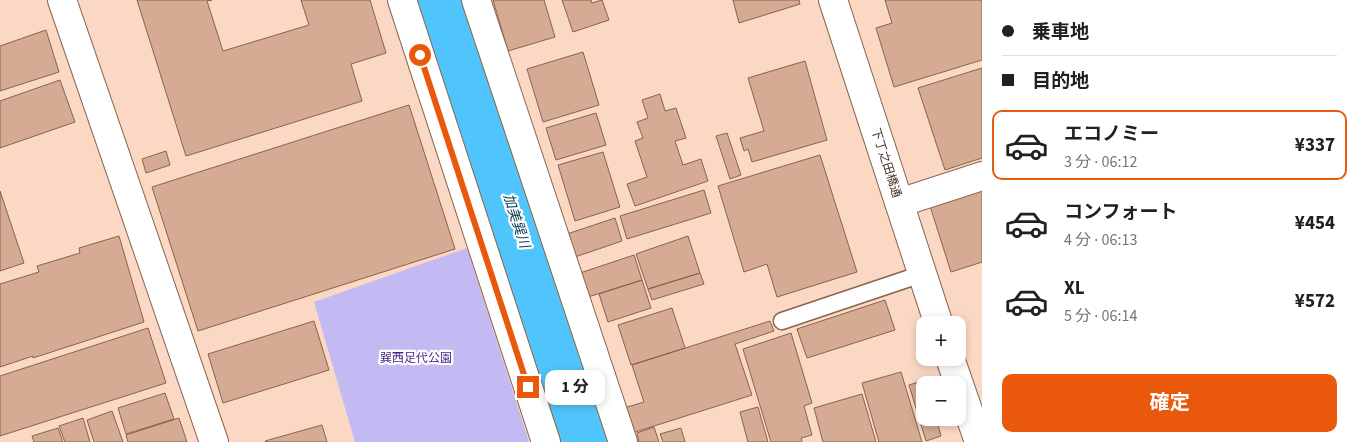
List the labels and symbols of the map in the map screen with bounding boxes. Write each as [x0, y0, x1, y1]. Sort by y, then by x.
route start [409, 44, 431, 66]
street label: 下丁之田橋通 [867, 126, 905, 200]
water label: 加美巽川 [498, 191, 535, 253]
park label: 巽西足代公園 [380, 350, 452, 367]
callout: 1 分 [546, 370, 606, 404]
route end [517, 376, 539, 398]

